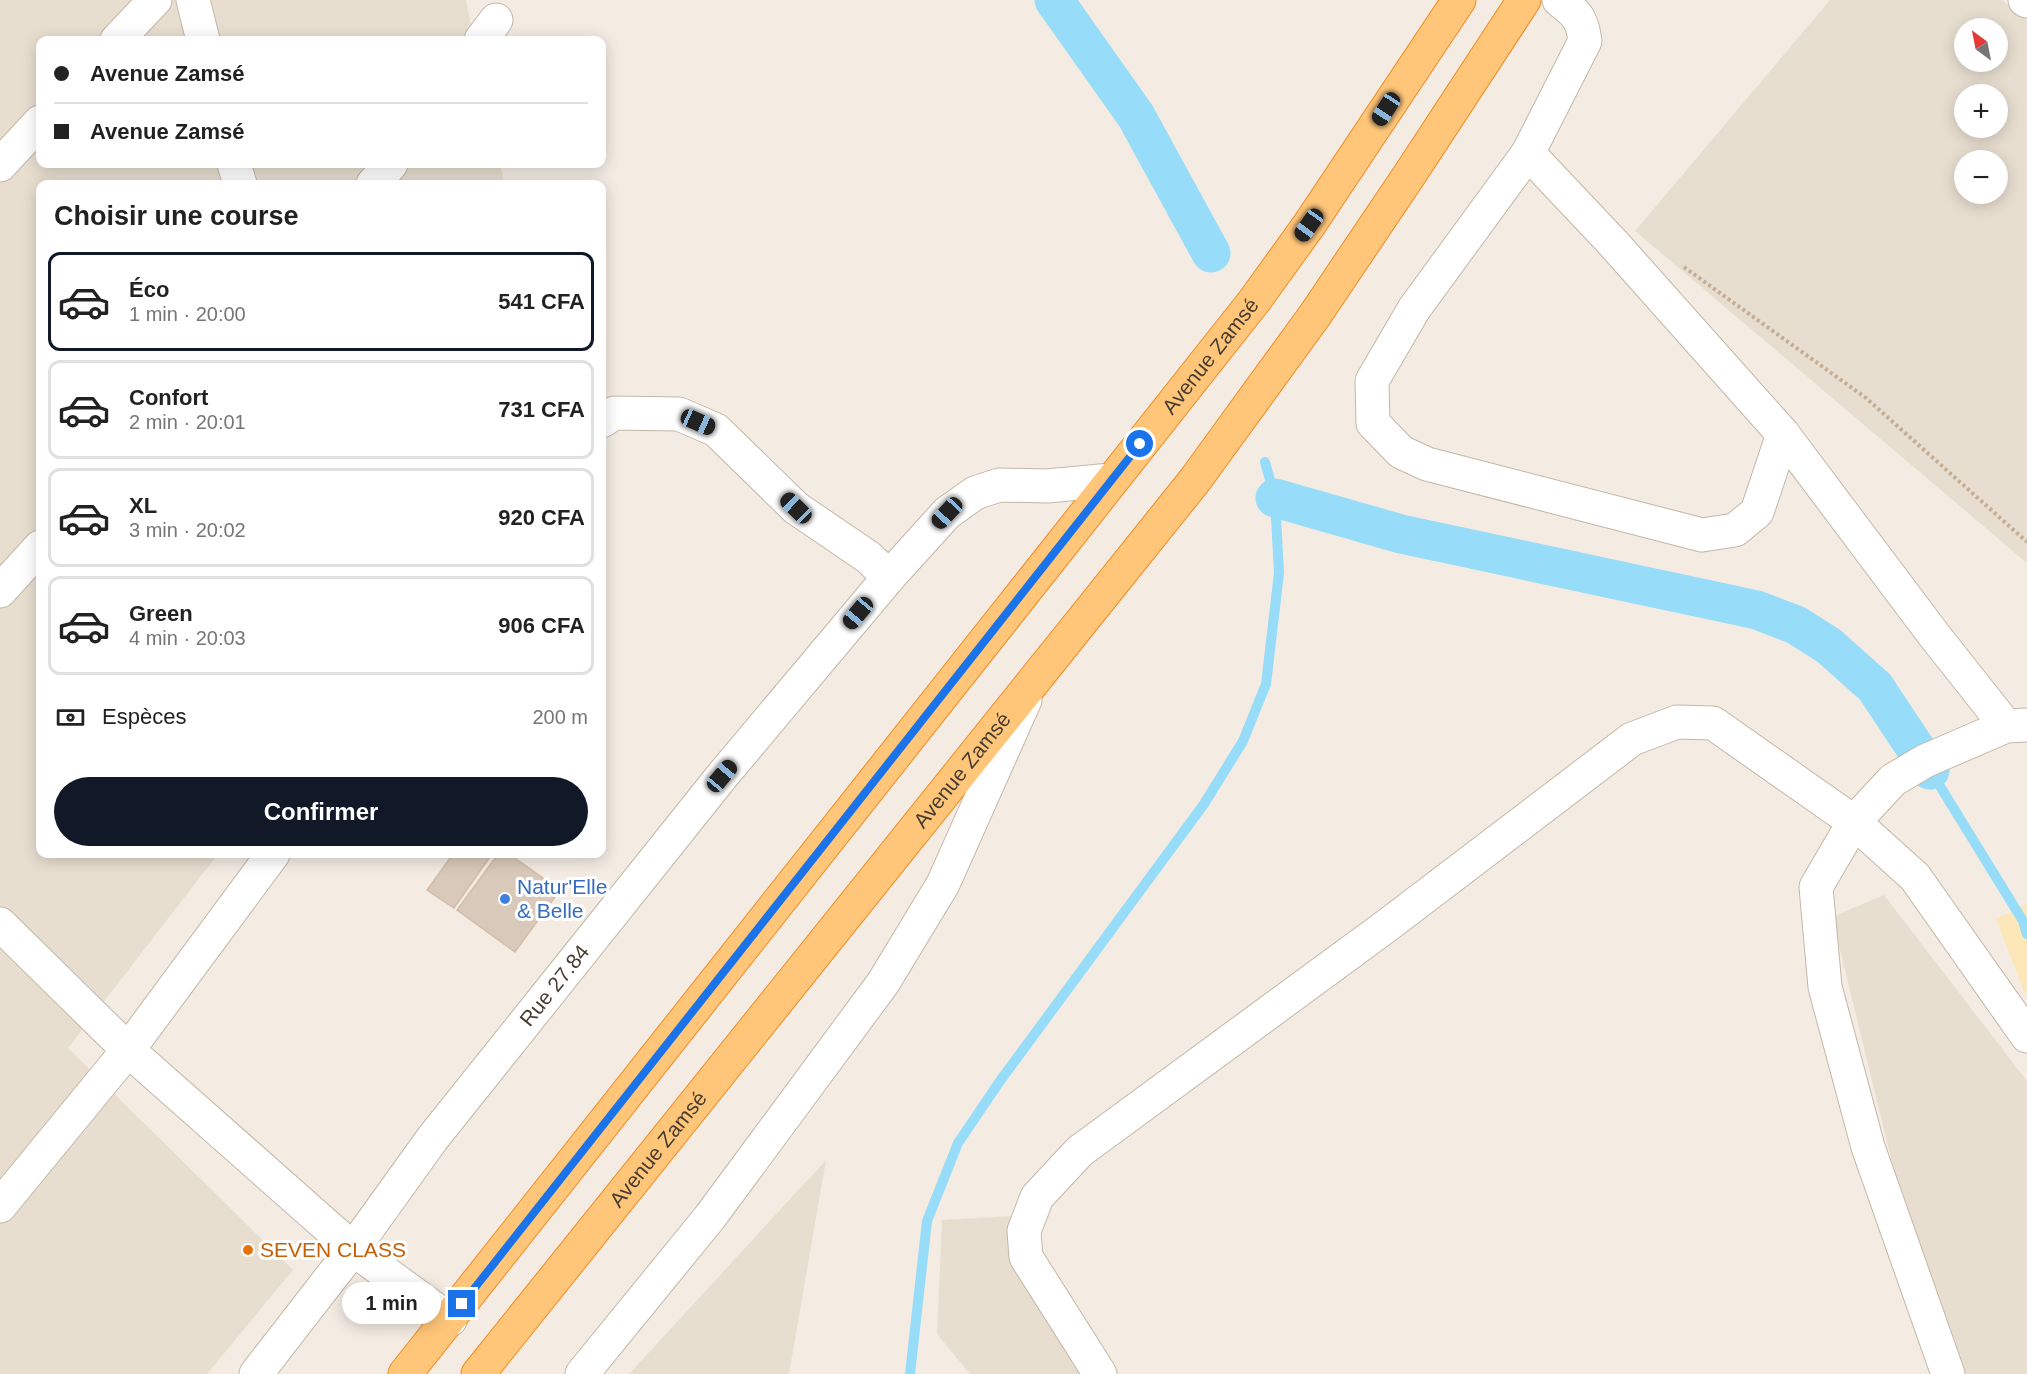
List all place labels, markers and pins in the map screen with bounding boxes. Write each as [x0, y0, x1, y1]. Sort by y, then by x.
place label: Natur'Elle & Belle [517, 875, 607, 922]
marker: Natur'Elle & Belle [498, 892, 512, 906]
place label: SEVEN CLASS [260, 1238, 406, 1261]
marker: SEVEN CLASS [241, 1243, 255, 1257]

